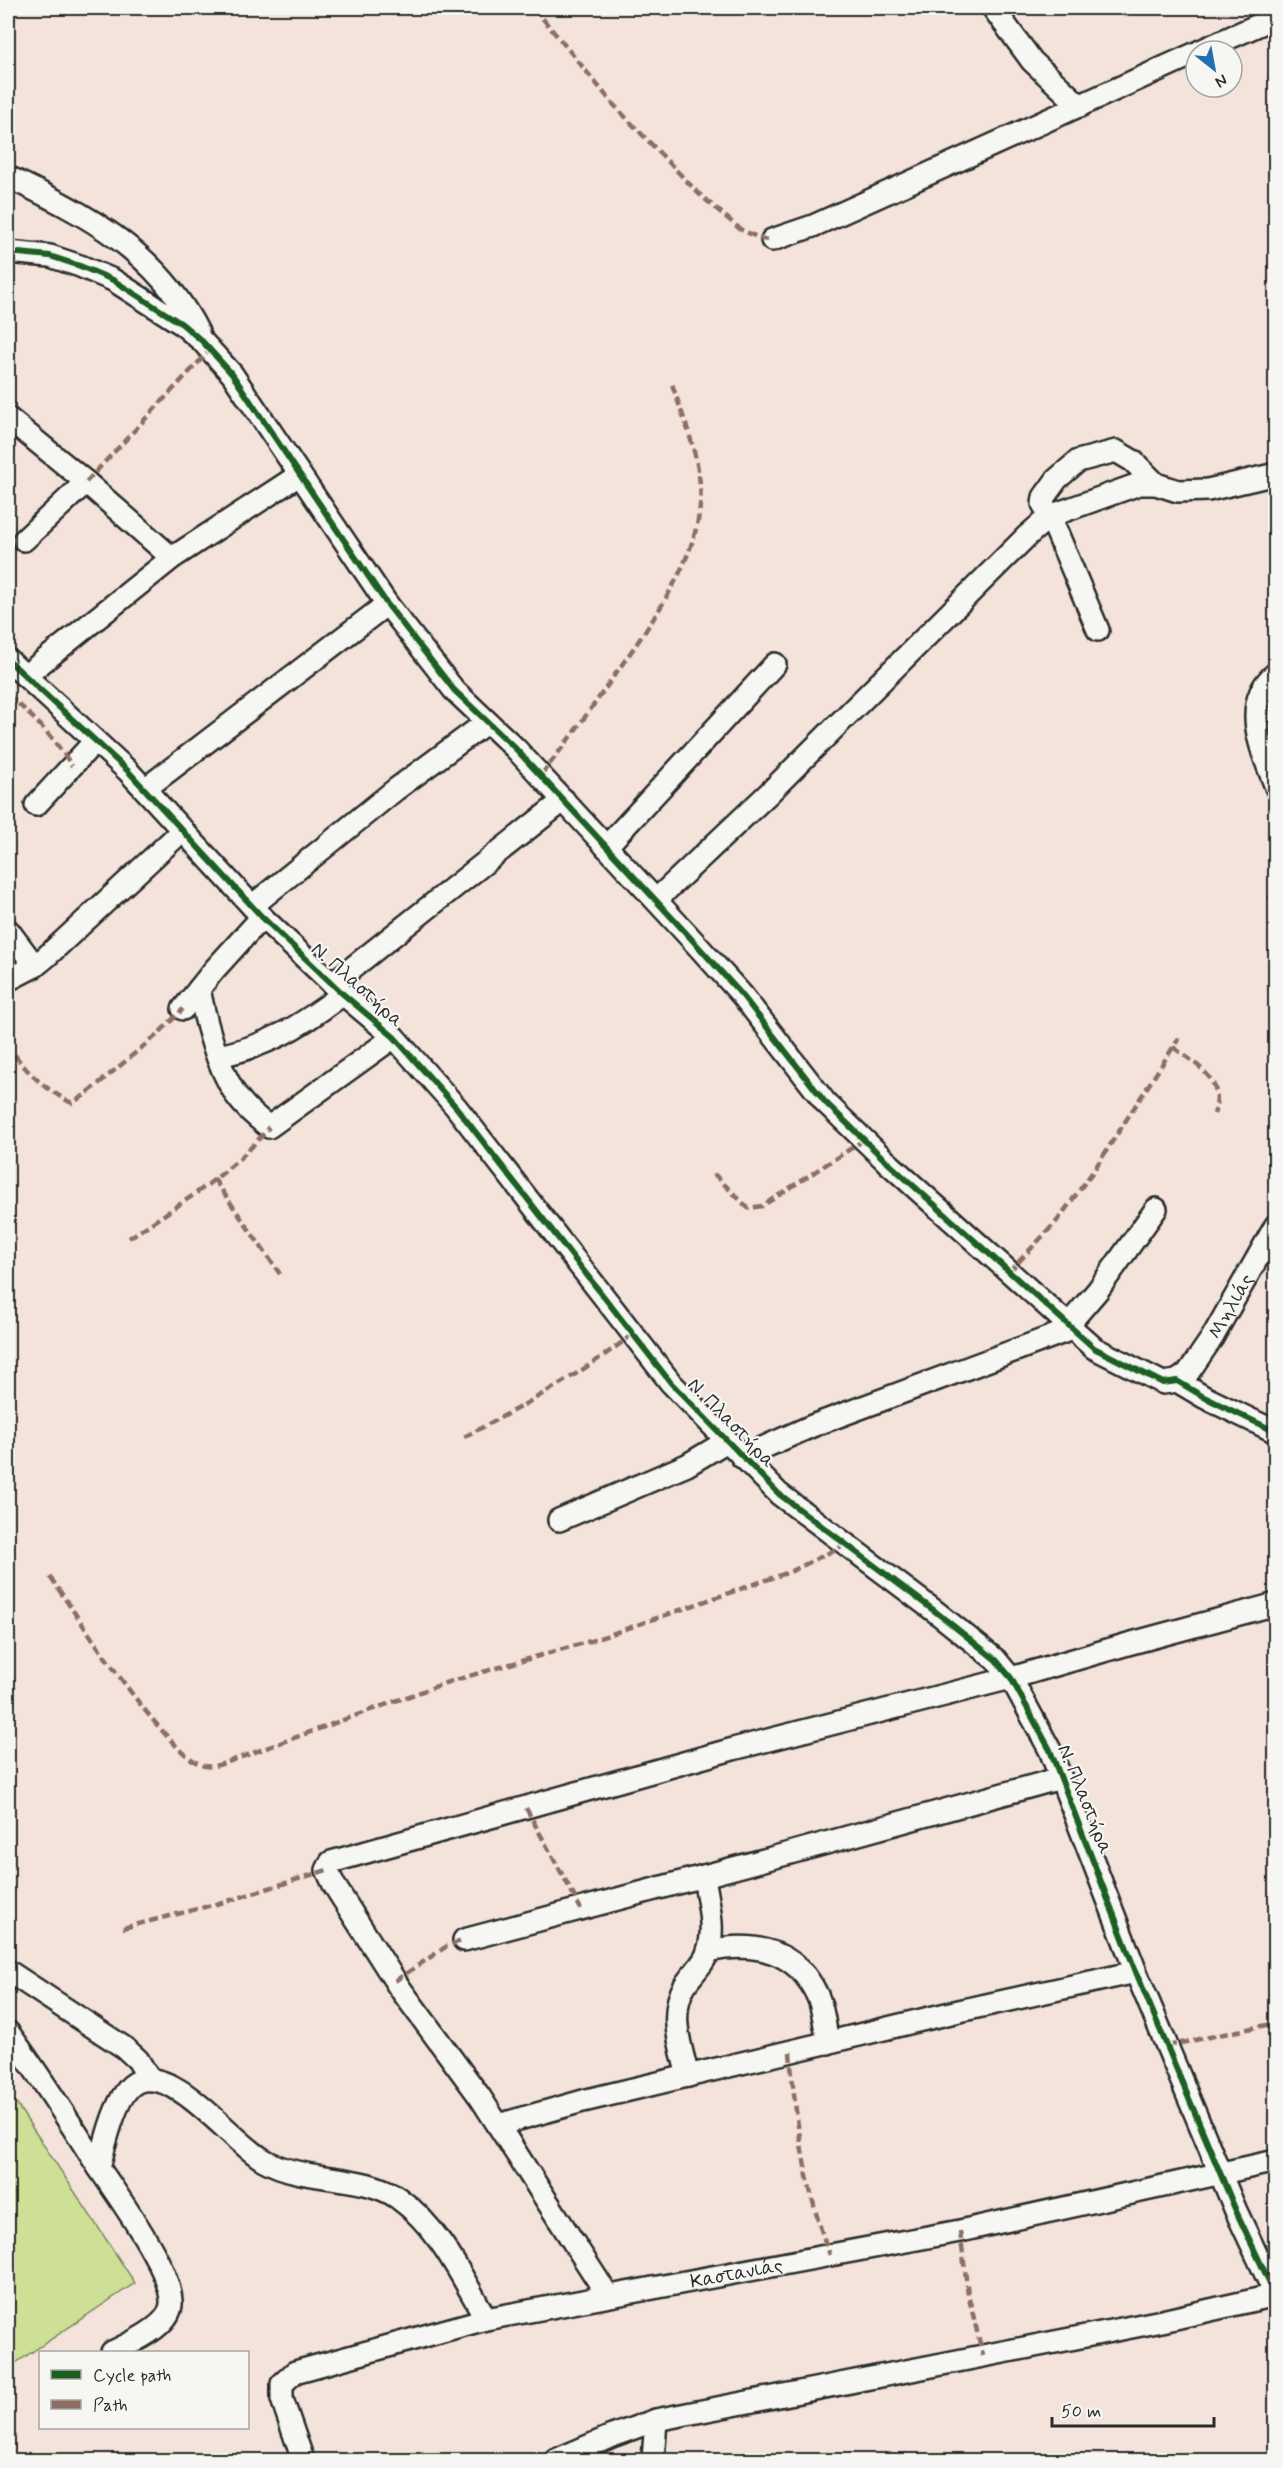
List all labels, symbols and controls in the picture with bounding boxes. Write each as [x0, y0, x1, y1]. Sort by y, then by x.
north arrow [1184, 39, 1244, 99]
text: N [1211, 69, 1231, 92]
street label: Ν. Πλαστήρα [305, 936, 409, 1034]
street label: Μηλιάς [1202, 1269, 1261, 1344]
street label: Ν. Πλαστήρα [681, 1372, 781, 1474]
street label: Ν. Πλαστήρα [1050, 1741, 1119, 1859]
street label: Καστανιάς [688, 2252, 785, 2296]
legend [39, 2351, 249, 2429]
text: Cycle path [93, 2364, 171, 2388]
scale bar [1052, 2390, 1214, 2428]
text: Path [93, 2394, 128, 2418]
text: 50 m [1061, 2400, 1101, 2424]

